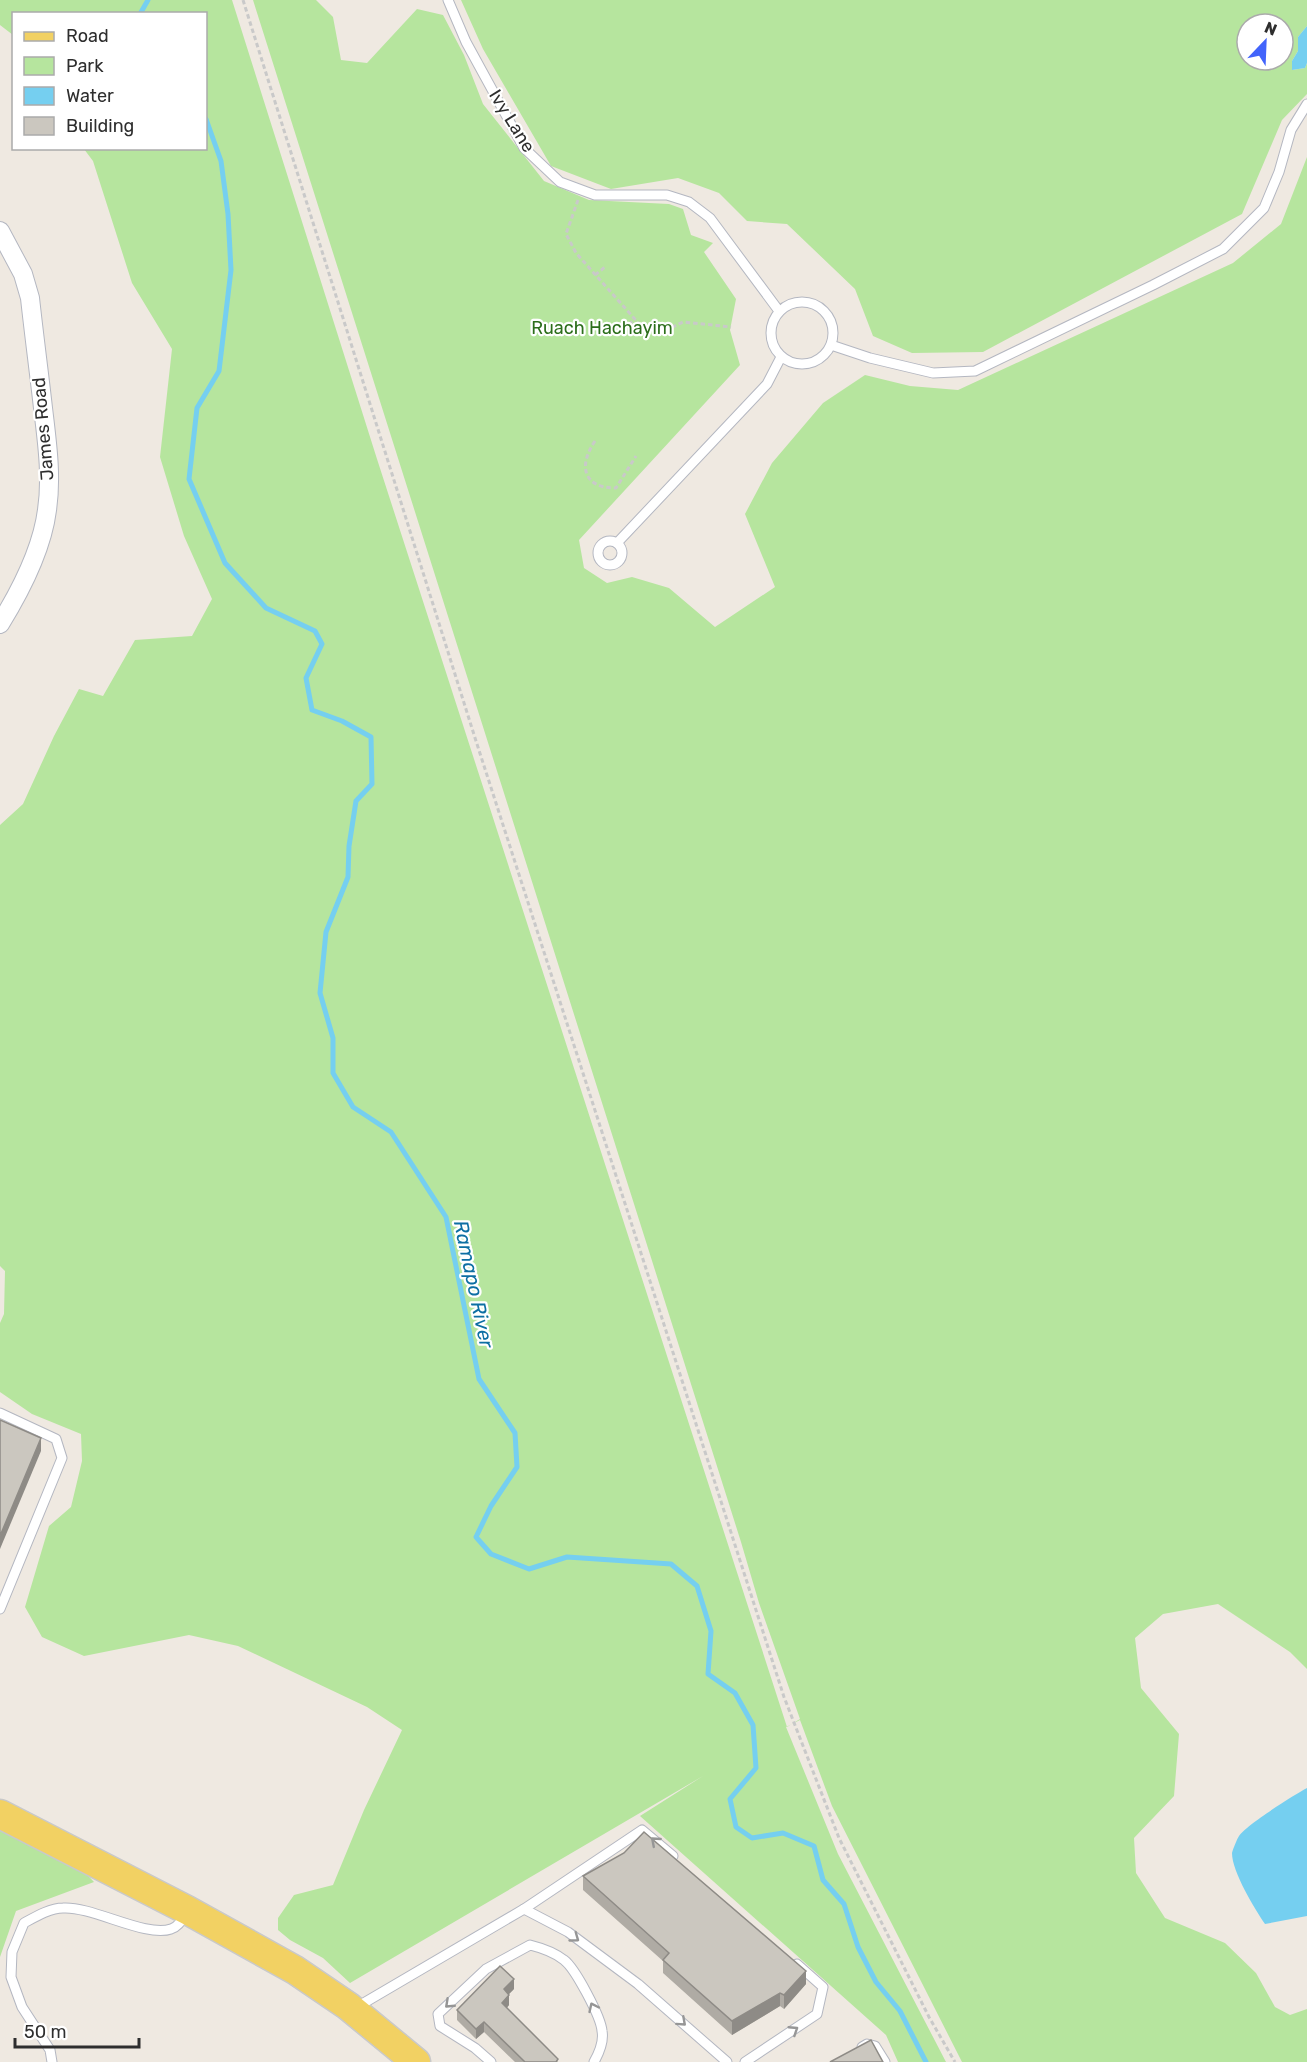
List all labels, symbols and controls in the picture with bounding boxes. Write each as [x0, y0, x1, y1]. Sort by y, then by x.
legend [12, 12, 207, 150]
north arrow [1235, 12, 1295, 72]
text: N [1262, 18, 1280, 40]
text: Road [66, 25, 109, 47]
text: Park [66, 55, 104, 77]
text: Water [66, 85, 114, 107]
street label: Ivy Lane [484, 86, 540, 156]
text: Building [66, 115, 134, 137]
park label: Ruach Hachayim [531, 317, 673, 339]
street label: James Road [28, 376, 58, 482]
water label: Ramapo River [449, 1218, 500, 1351]
one-way arrow [651, 1837, 662, 1848]
one-way arrow [568, 1931, 579, 1942]
one-way arrow [445, 1997, 455, 2008]
one-way arrow [588, 2003, 600, 2014]
scale bar [15, 2011, 140, 2049]
one-way arrow [676, 2015, 686, 2026]
text: 50 m [24, 2021, 67, 2043]
one-way arrow [787, 2026, 798, 2037]

